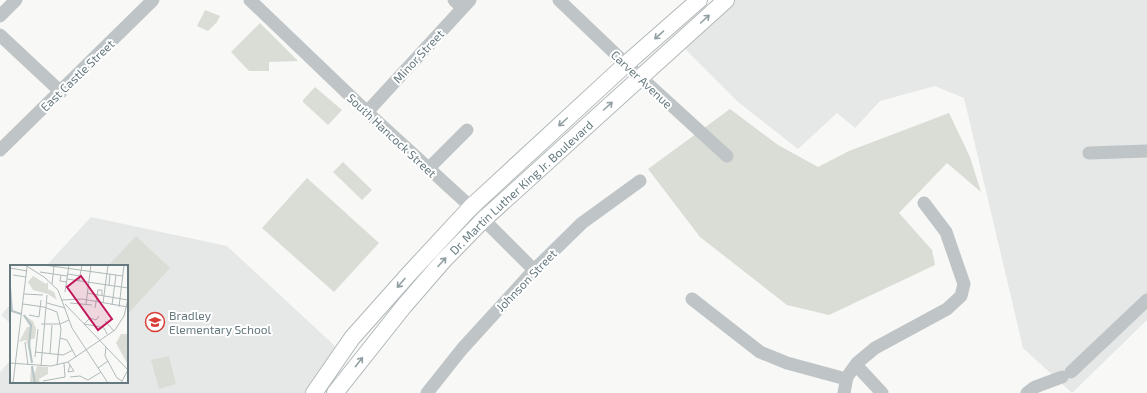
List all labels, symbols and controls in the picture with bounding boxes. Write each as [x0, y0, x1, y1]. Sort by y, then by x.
one-way arrow [700, 15, 710, 24]
street label: Minor Street [390, 26, 447, 86]
one-way arrow [654, 30, 664, 40]
street label: East Castle Street [37, 36, 117, 114]
street label: Carver Avenue [609, 47, 675, 111]
street label: South Hancock Street [345, 90, 440, 180]
one-way arrow [603, 101, 613, 111]
street label: Dr. Martin Luther King Jr. Boulevard [446, 117, 595, 257]
one-way arrow [558, 118, 568, 127]
street label: Johnson Street [493, 246, 559, 314]
one-way arrow [437, 257, 447, 267]
inset map [10, 265, 128, 383]
one-way arrow [396, 277, 405, 288]
place label: Bradley Elementary School [169, 308, 272, 336]
school or university icon: Bradley Elementary School [144, 311, 166, 333]
one-way arrow [355, 357, 363, 368]

